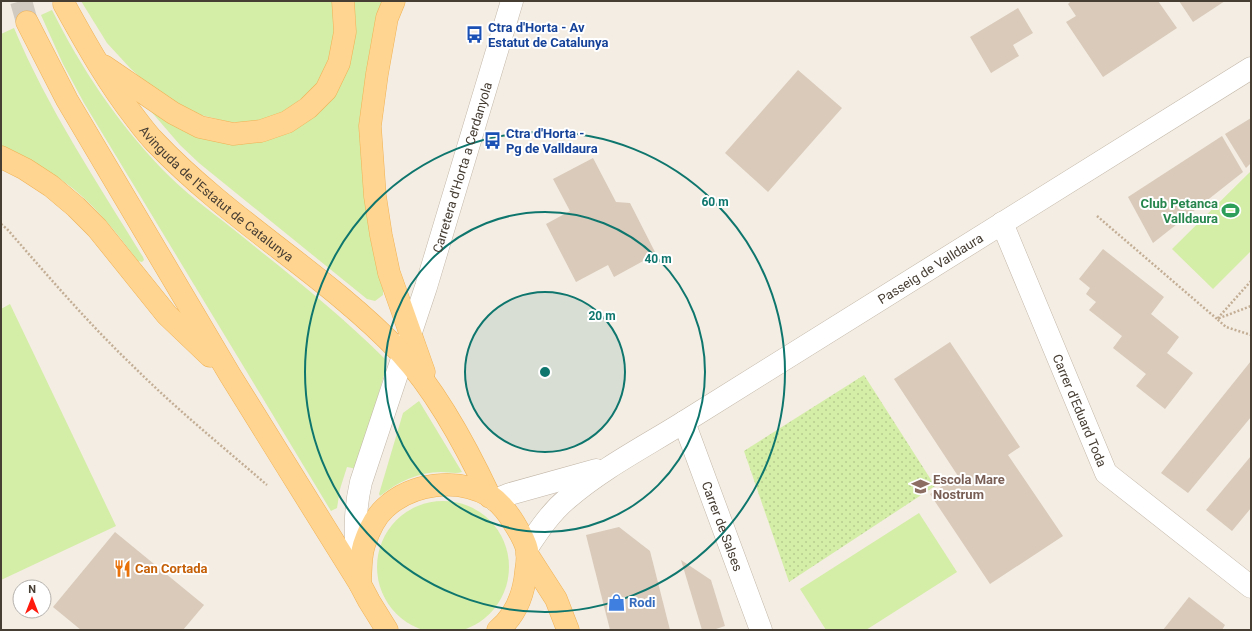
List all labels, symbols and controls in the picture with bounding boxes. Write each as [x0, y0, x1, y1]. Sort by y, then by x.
place label: Ctra d'Horta - Av Estatut de Catalunya [488, 20, 609, 50]
bus stop icon: Ctra d'Horta - Av Estatut de Catalunya [465, 24, 485, 44]
street label: Carretera d'Horta a Cerdanyola [430, 80, 495, 255]
street label: Avinguda de l'Estatut de Catalunya [136, 123, 296, 265]
place label: Ctra d'Horta - Pg de Valldaura [506, 126, 598, 156]
bus stop icon: Ctra d'Horta - Pg de Valldaura [483, 130, 503, 150]
text: 60 m [701, 195, 729, 209]
place label: Club Petanca Valldaura [1141, 196, 1218, 226]
sports icon: Club Petanca Valldaura [1221, 200, 1241, 220]
street label: Passeig de Valldaura [875, 230, 986, 307]
text: 40 m [644, 252, 672, 266]
text: 20 m [588, 309, 616, 323]
street label: Carrer d'Eduard Toda [1049, 352, 1110, 469]
centre of rings [538, 365, 552, 379]
place label: Escola Mare Nostrum [933, 472, 1005, 502]
school or university icon: Escola Mare Nostrum [910, 476, 930, 496]
street label: Carrer de Salses [699, 479, 746, 573]
restaurant icon: Can Cortada [112, 558, 132, 578]
place label: Can Cortada [135, 561, 208, 576]
north arrow [12, 579, 52, 619]
text: N [28, 583, 36, 596]
shop icon: Rodi [606, 592, 626, 612]
place label: Rodi [629, 595, 655, 610]

